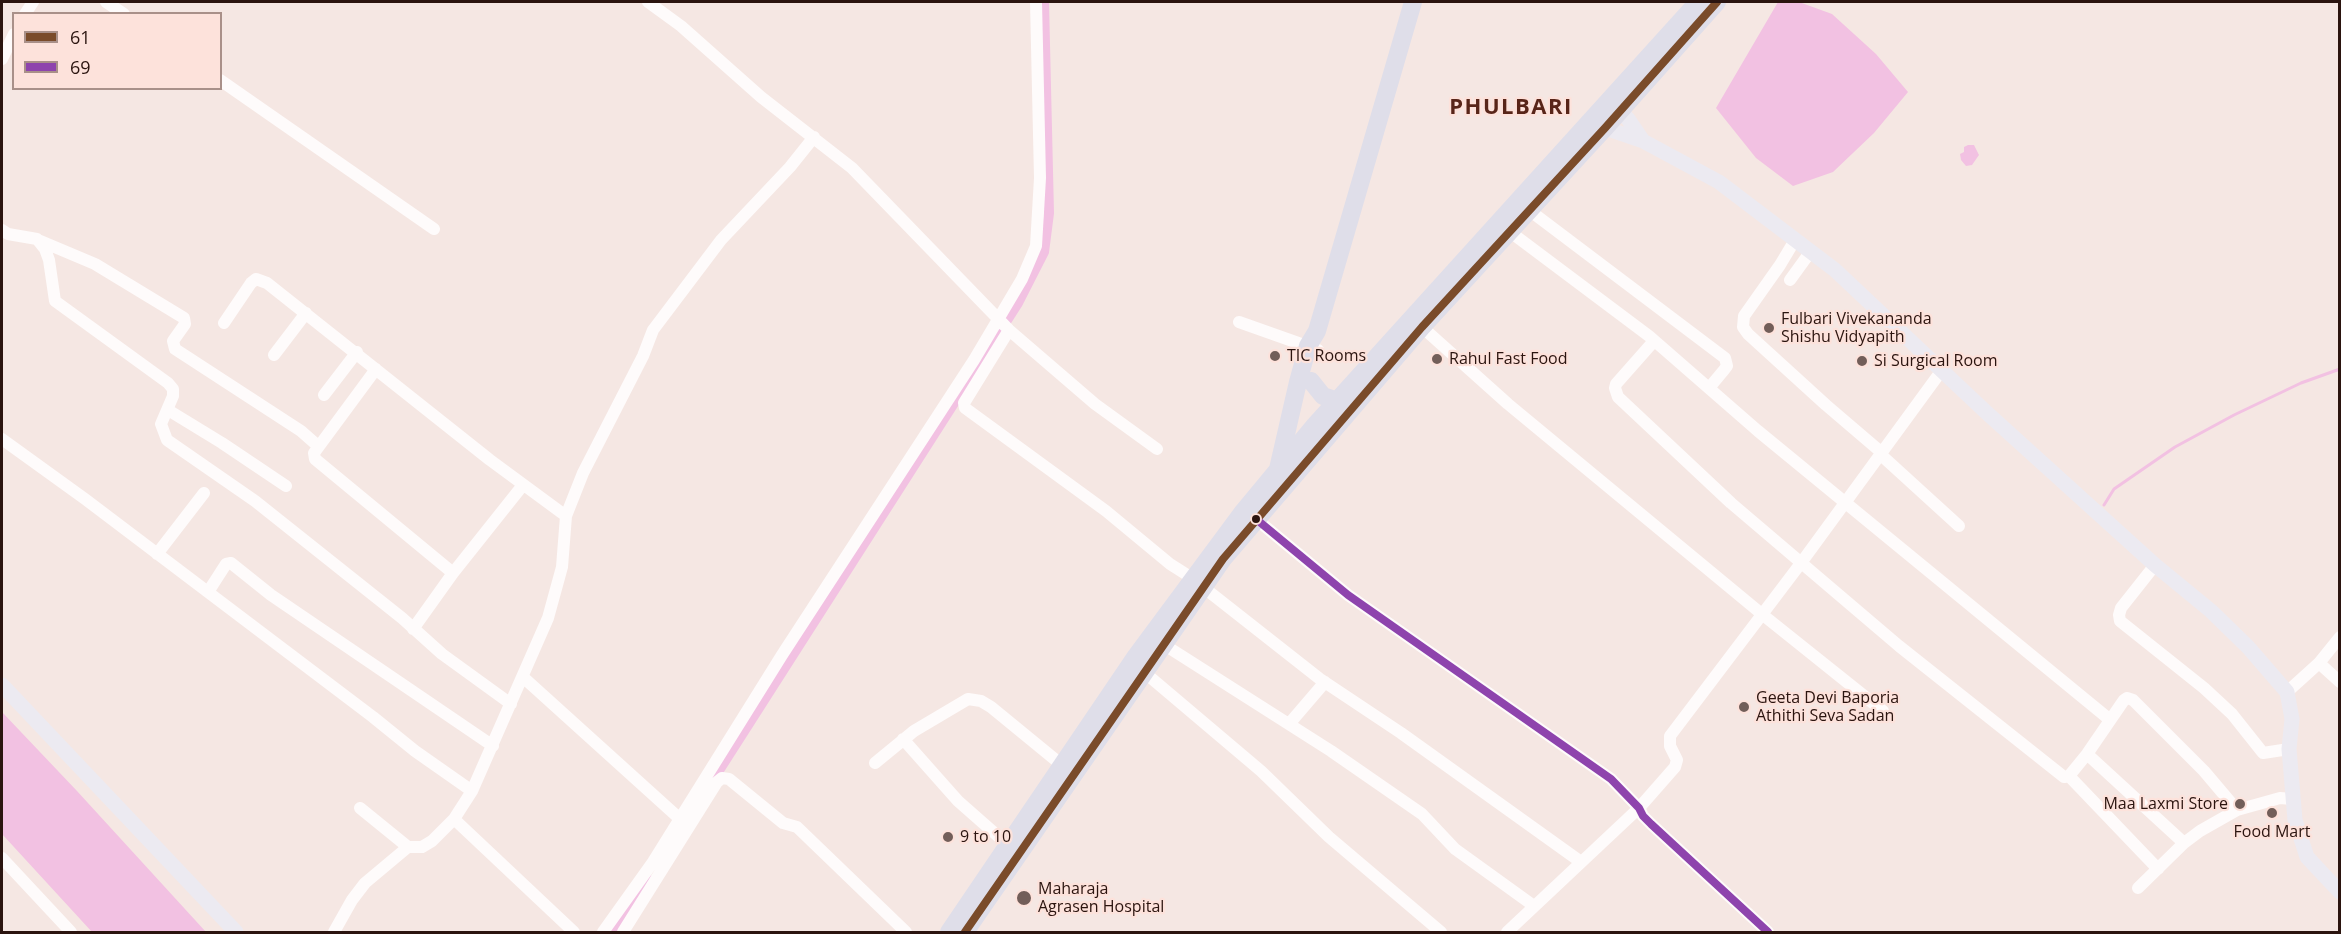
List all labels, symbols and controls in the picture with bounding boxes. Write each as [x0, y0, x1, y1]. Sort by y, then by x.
legend [12, 12, 222, 90]
text: 61 [70, 25, 91, 49]
text: 69 [70, 55, 91, 79]
district label: PHULBARI [1449, 95, 1573, 121]
place label: Fulbari Vivekananda Shishu Vidyapith [1781, 309, 1932, 347]
marker: Fulbari Vivekananda Shishu Vidyapith [1762, 321, 1776, 335]
place label: TIC Rooms [1287, 346, 1366, 366]
marker: TIC Rooms [1268, 349, 1282, 363]
place label: Rahul Fast Food [1449, 349, 1568, 369]
place label: Si Surgical Room [1874, 351, 1998, 371]
marker: Rahul Fast Food [1430, 352, 1444, 366]
marker: Si Surgical Room [1855, 354, 1869, 368]
unlabelled marker [1250, 513, 1262, 525]
place label: Geeta Devi Baporia Athithi Seva Sadan [1756, 688, 1899, 726]
marker: Geeta Devi Baporia Athithi Seva Sadan [1737, 700, 1751, 714]
place label: Maa Laxmi Store [2103, 794, 2228, 814]
marker: Maa Laxmi Store [2233, 797, 2247, 811]
marker: Food Mart [2265, 806, 2279, 820]
place label: Food Mart [2234, 822, 2310, 842]
place label: 9 to 10 [960, 827, 1011, 847]
marker: 9 to 10 [941, 830, 955, 844]
place label: Maharaja Agrasen Hospital [1038, 879, 1164, 917]
marker: Maharaja Agrasen Hospital [1015, 889, 1033, 907]

